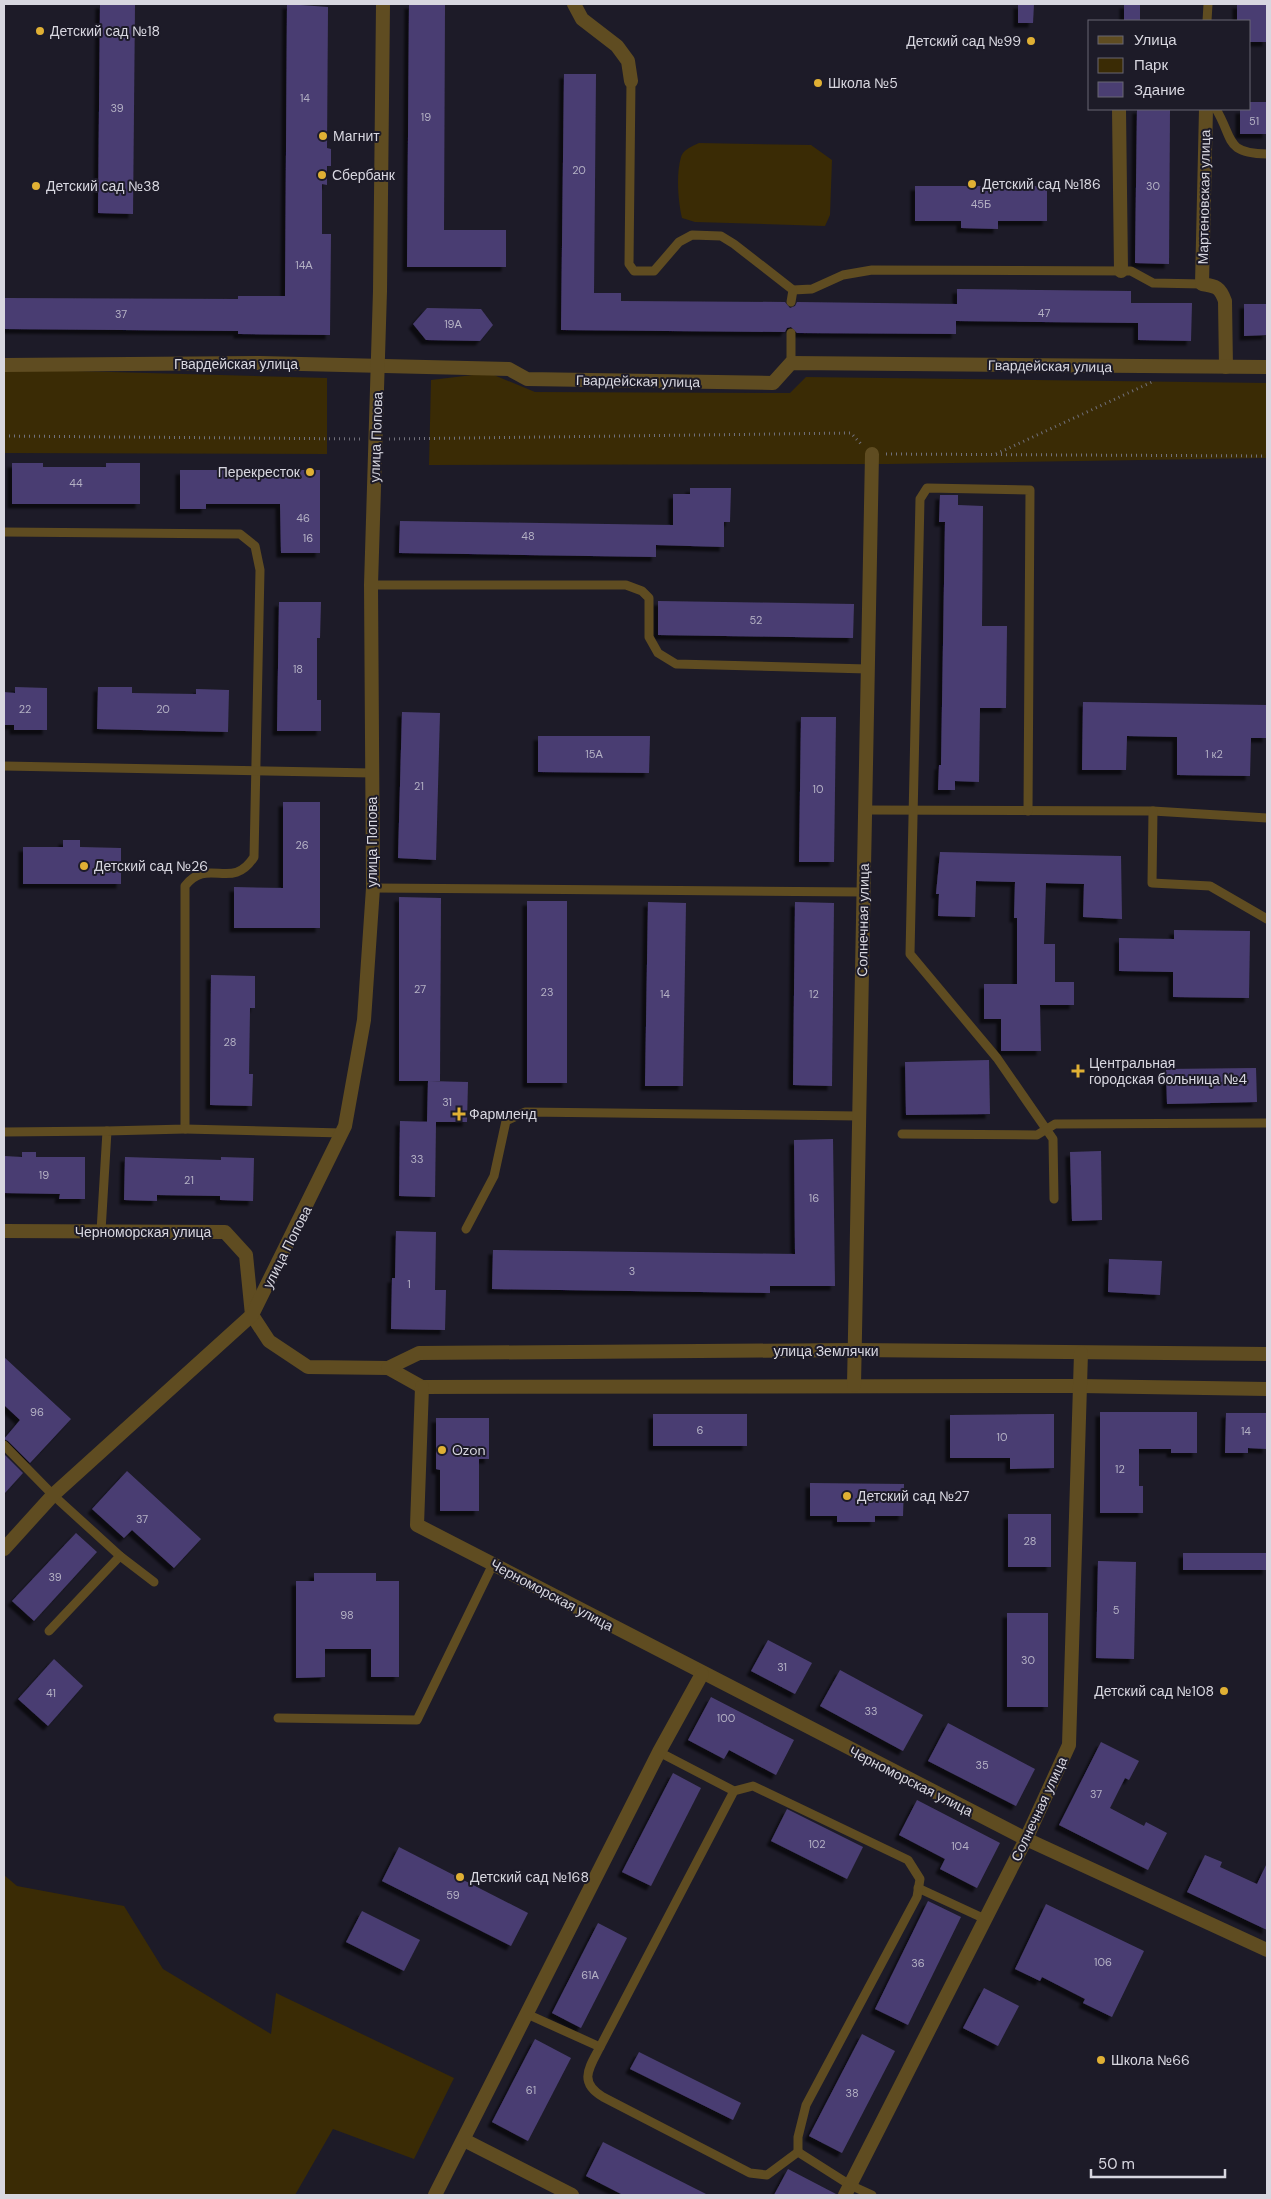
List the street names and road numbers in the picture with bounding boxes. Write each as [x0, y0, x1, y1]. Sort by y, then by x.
street label: Мартеновская улица [1194, 129, 1214, 265]
street label: Гвардейская улица [174, 355, 298, 373]
street label: Гвардейская улица [988, 356, 1112, 376]
street label: Гвардейская улица [576, 371, 700, 391]
street label: улица Попова [365, 391, 387, 483]
street label: улица Попова [363, 797, 381, 887]
street label: Солнечная улица [853, 863, 873, 977]
street label: улица Попова [258, 1202, 316, 1291]
street label: Черноморская улица [75, 1223, 212, 1241]
street label: улица Землячки [773, 1342, 879, 1360]
street label: Черноморская улица [487, 1555, 617, 1635]
street label: Черноморская улица [846, 1742, 976, 1820]
street label: Солнечная улица [1007, 1754, 1071, 1864]

